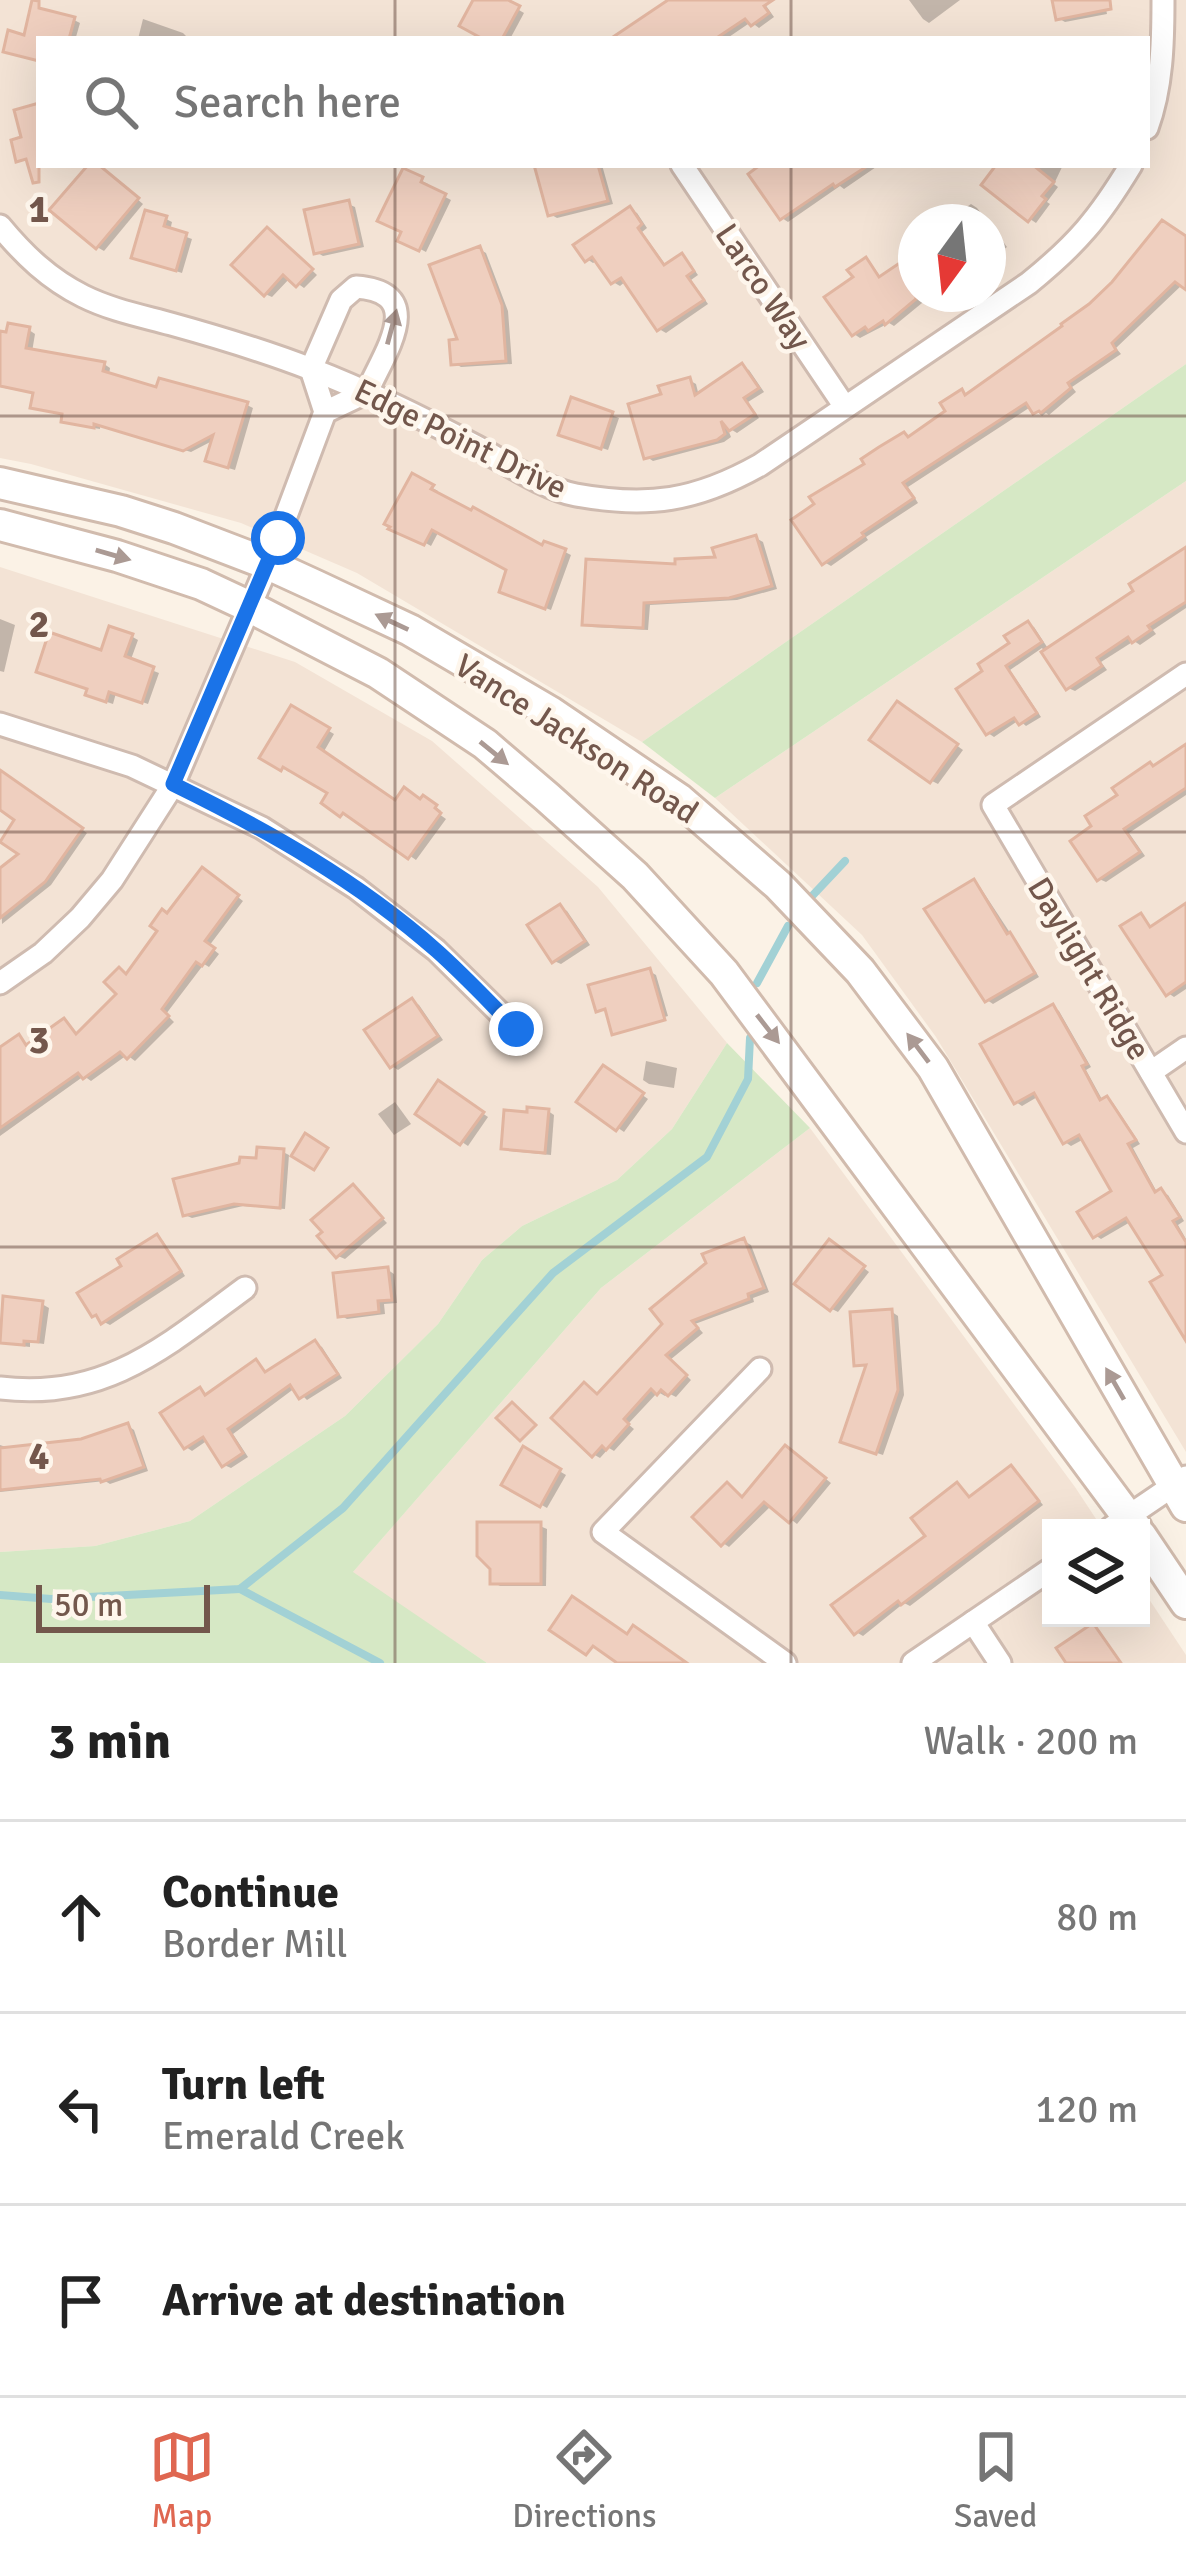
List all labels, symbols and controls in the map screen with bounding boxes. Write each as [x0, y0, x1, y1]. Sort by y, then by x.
search box [36, 36, 1150, 168]
icon: search [78, 69, 144, 135]
text: Search here [174, 75, 401, 130]
text: 1 [28, 185, 50, 233]
north arrow [898, 204, 1006, 312]
street label: Larco Way [706, 216, 820, 358]
one-way arrow [383, 309, 402, 346]
street label: Edge Point Drive [347, 370, 573, 509]
route start [251, 511, 305, 565]
one-way arrow [95, 547, 132, 565]
text: 2 [28, 600, 50, 648]
one-way arrow [374, 612, 409, 632]
street label: Vance Jackson Road [447, 645, 705, 833]
one-way arrow [478, 740, 509, 765]
street label: Daylight Ridge [1018, 870, 1159, 1067]
route end [489, 1002, 543, 1056]
one-way arrow [755, 1014, 780, 1045]
text: 3 [28, 1016, 50, 1064]
one-way arrow [906, 1032, 930, 1063]
one-way arrow [1105, 1367, 1126, 1401]
text: 4 [28, 1432, 50, 1480]
map controls [1042, 1519, 1150, 1627]
button: layers [1042, 1519, 1150, 1627]
scale bar [36, 1579, 210, 1632]
text: 50 m [54, 1585, 123, 1626]
text: 3 min [48, 1710, 171, 1773]
text: Walk · 200 m [924, 1717, 1138, 1765]
text: Continue [162, 1865, 339, 1920]
icon: ahead [48, 1884, 114, 1950]
text: 80 m [1056, 1893, 1138, 1941]
text: Border Mill [162, 1920, 348, 1968]
text: Turn left [162, 2057, 325, 2112]
icon: left [48, 2076, 114, 2142]
text: 120 m [1035, 2085, 1138, 2133]
text: Emerald Creek [162, 2112, 405, 2160]
icon: arrive [48, 2268, 114, 2334]
text: Arrive at destination [162, 2273, 566, 2328]
tab: Map [149, 2424, 215, 2537]
tab: Directions [512, 2424, 657, 2537]
tab: Saved [954, 2424, 1037, 2537]

